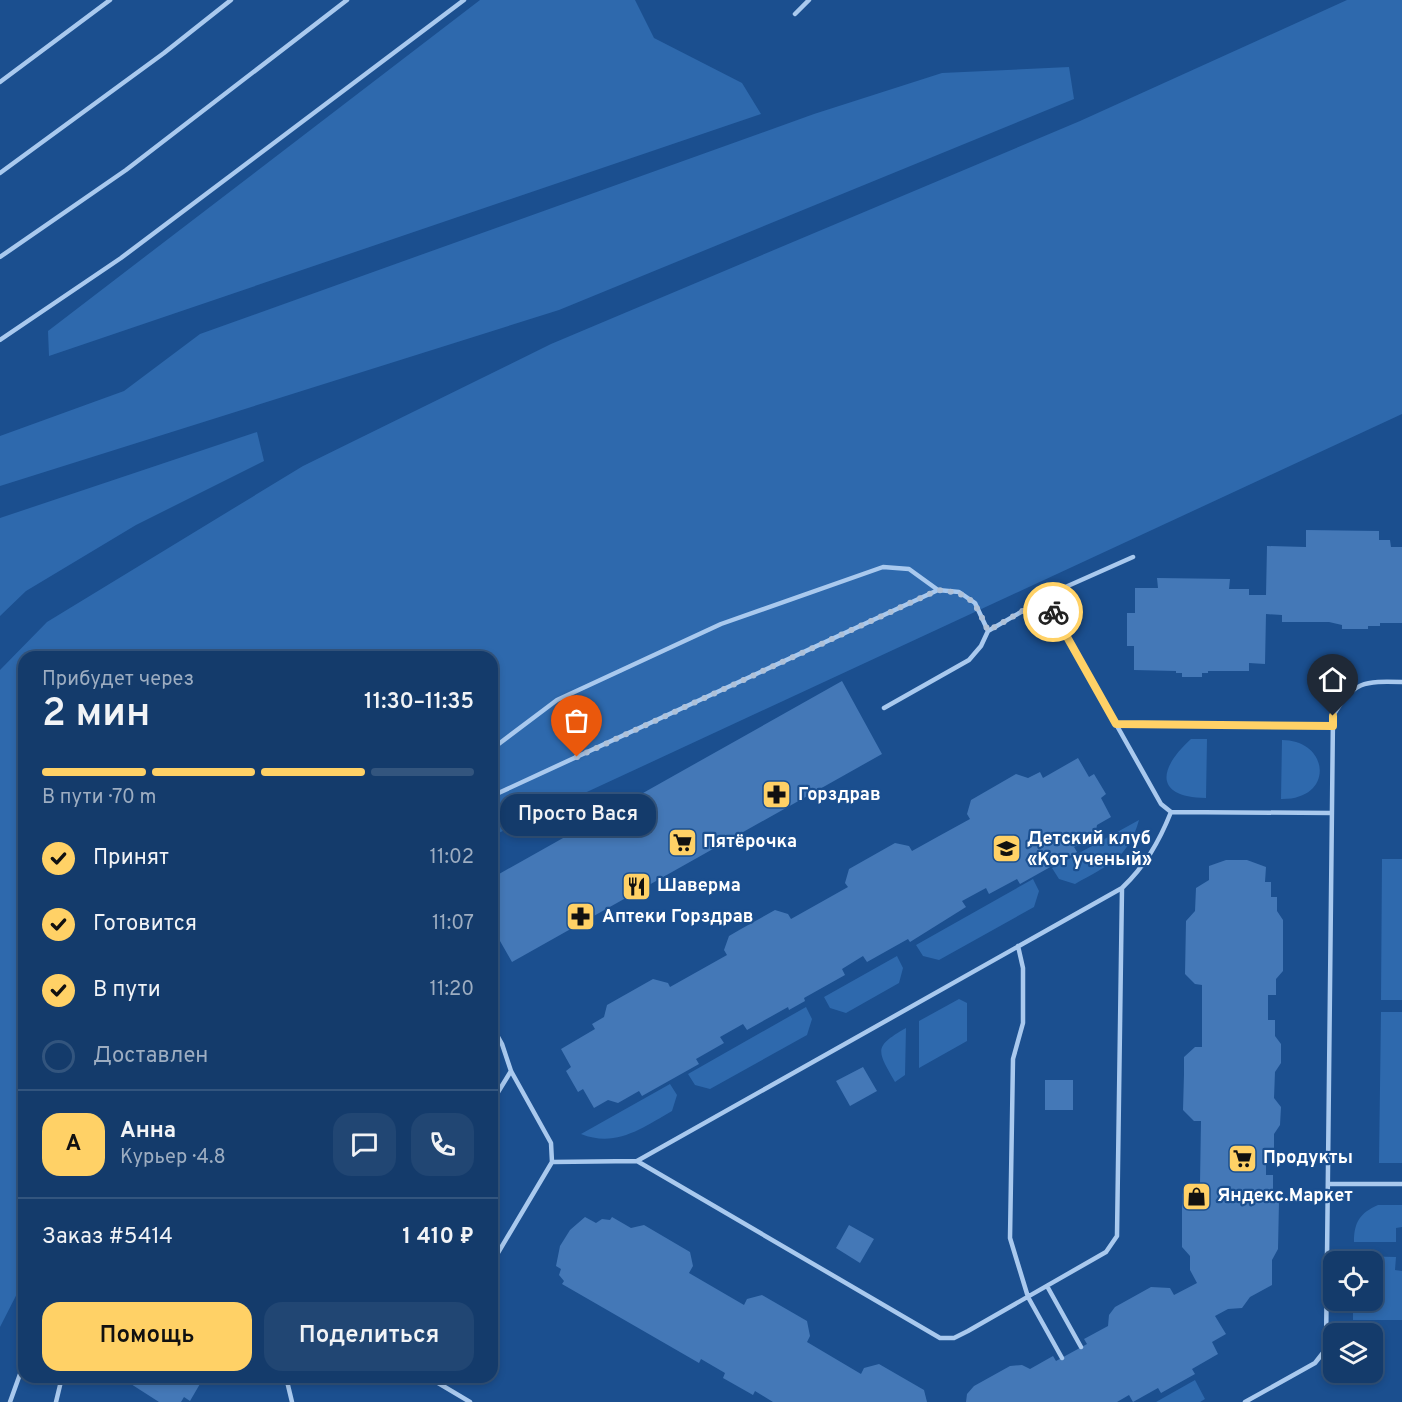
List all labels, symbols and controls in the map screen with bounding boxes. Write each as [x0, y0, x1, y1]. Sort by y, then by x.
courier [1023, 582, 1083, 642]
icon: bike [1037, 596, 1070, 629]
pin [1307, 654, 1358, 716]
icon: home [1316, 663, 1349, 696]
text: Прибудет через [42, 667, 194, 693]
text: 11:30–11:35 [364, 689, 474, 716]
text: 2 мин [42, 691, 150, 740]
pin [551, 695, 602, 757]
icon: bag [560, 704, 593, 737]
pharmacy icon: Горздрав [761, 779, 793, 811]
place label: Горздрав [798, 784, 881, 807]
text: В пути · 70 m [42, 785, 156, 811]
callout: Просто Вася [499, 793, 655, 835]
text: Просто Вася [518, 802, 638, 828]
supermarket icon: Пятёрочка [666, 826, 698, 858]
place label: Детский клуб «Кот ученый» [1027, 828, 1152, 872]
place label: Пятёрочка [703, 831, 797, 854]
school or university icon: Детский клуб «Кот ученый» [990, 833, 1022, 865]
icon: check [42, 842, 75, 875]
text: Принят [93, 845, 169, 872]
text: 11:02 [430, 845, 474, 871]
restaurant icon: Шаверма [620, 870, 652, 902]
place label: Шаверма [657, 875, 741, 898]
pharmacy icon: Аптеки Горздрав [565, 901, 597, 933]
place label: Аптеки Горздрав [602, 906, 754, 929]
icon: check [42, 908, 75, 941]
text: Готовится [93, 911, 197, 938]
text: 11:07 [432, 911, 474, 937]
icon: check [42, 974, 75, 1007]
text: В пути [93, 977, 161, 1004]
text: 11:20 [430, 977, 474, 1003]
text: Доставлен [93, 1043, 208, 1070]
button: chat [333, 1113, 396, 1176]
button: phone [411, 1113, 474, 1176]
text: Анна [120, 1118, 176, 1145]
text: А [66, 1131, 81, 1158]
supermarket icon: Продукты [1226, 1142, 1258, 1174]
text: Курьер · 4.8 [120, 1145, 226, 1171]
place label: Продукты [1263, 1147, 1353, 1170]
shop icon: Яндекс.Маркет [1180, 1180, 1212, 1212]
place label: Яндекс.Маркет [1217, 1185, 1353, 1208]
text: Заказ #5414 [42, 1224, 173, 1251]
text: 1 410 ₽ [402, 1224, 474, 1251]
map controls [1323, 1251, 1383, 1383]
button: locate [1323, 1251, 1383, 1311]
button: Помощь [42, 1302, 252, 1371]
button: Поделиться [264, 1302, 474, 1371]
button: layers [1323, 1323, 1383, 1383]

